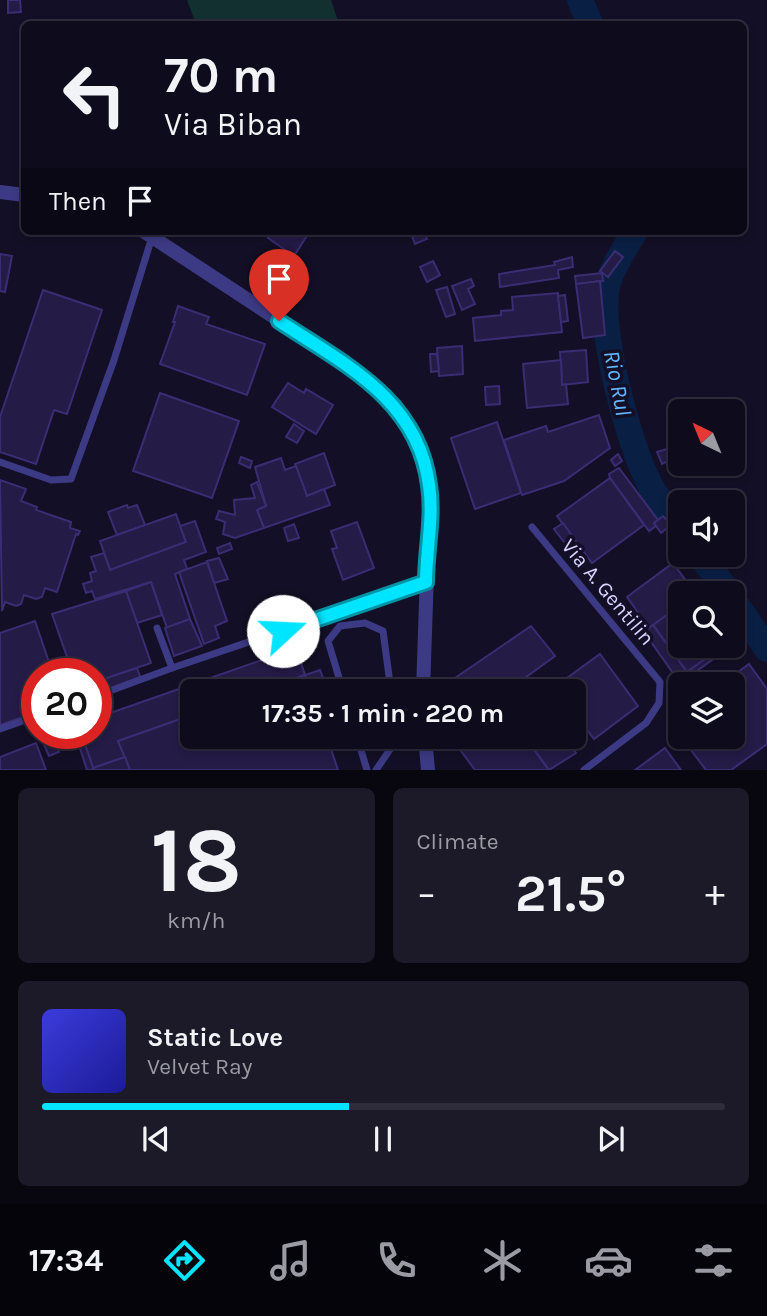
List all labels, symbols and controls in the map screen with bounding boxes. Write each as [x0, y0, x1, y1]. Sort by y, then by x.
text: 70 m [164, 47, 278, 104]
icon: left [49, 49, 140, 140]
text: Via Biban [164, 106, 302, 143]
icon: arrive [121, 182, 159, 220]
text: Then [49, 186, 107, 217]
pin [249, 249, 309, 321]
icon: arrive [260, 260, 298, 298]
water label: Rio Rul [598, 348, 637, 418]
north arrow [668, 399, 746, 476]
map controls [668, 399, 745, 749]
button: sound [668, 490, 745, 567]
street label: Via A. Gentilin [557, 534, 659, 650]
button: search [668, 581, 745, 658]
position arrow [246, 594, 320, 668]
speed limit sign: 20 [21, 658, 112, 749]
button: layers [668, 672, 745, 749]
text: 17:35 · 1 min · 220 m [262, 698, 504, 729]
text: 18 [151, 808, 242, 914]
text: Climate [417, 828, 499, 855]
text: 21.5° [515, 863, 627, 924]
text: − [417, 871, 436, 916]
text: + [705, 871, 725, 916]
text: km/h [167, 907, 225, 934]
text: Static Love [147, 1022, 283, 1053]
text: Velvet Ray [147, 1053, 252, 1080]
icon: previous [137, 1120, 175, 1158]
icon: pause [364, 1120, 402, 1158]
icon: next [592, 1120, 630, 1158]
icon: directions [160, 1236, 209, 1285]
icon: music [266, 1236, 315, 1285]
icon: phone [372, 1236, 421, 1285]
icon: climate [478, 1236, 527, 1285]
icon: car [584, 1236, 633, 1285]
icon: filters [689, 1236, 738, 1285]
text: 17:34 [28, 1242, 103, 1279]

